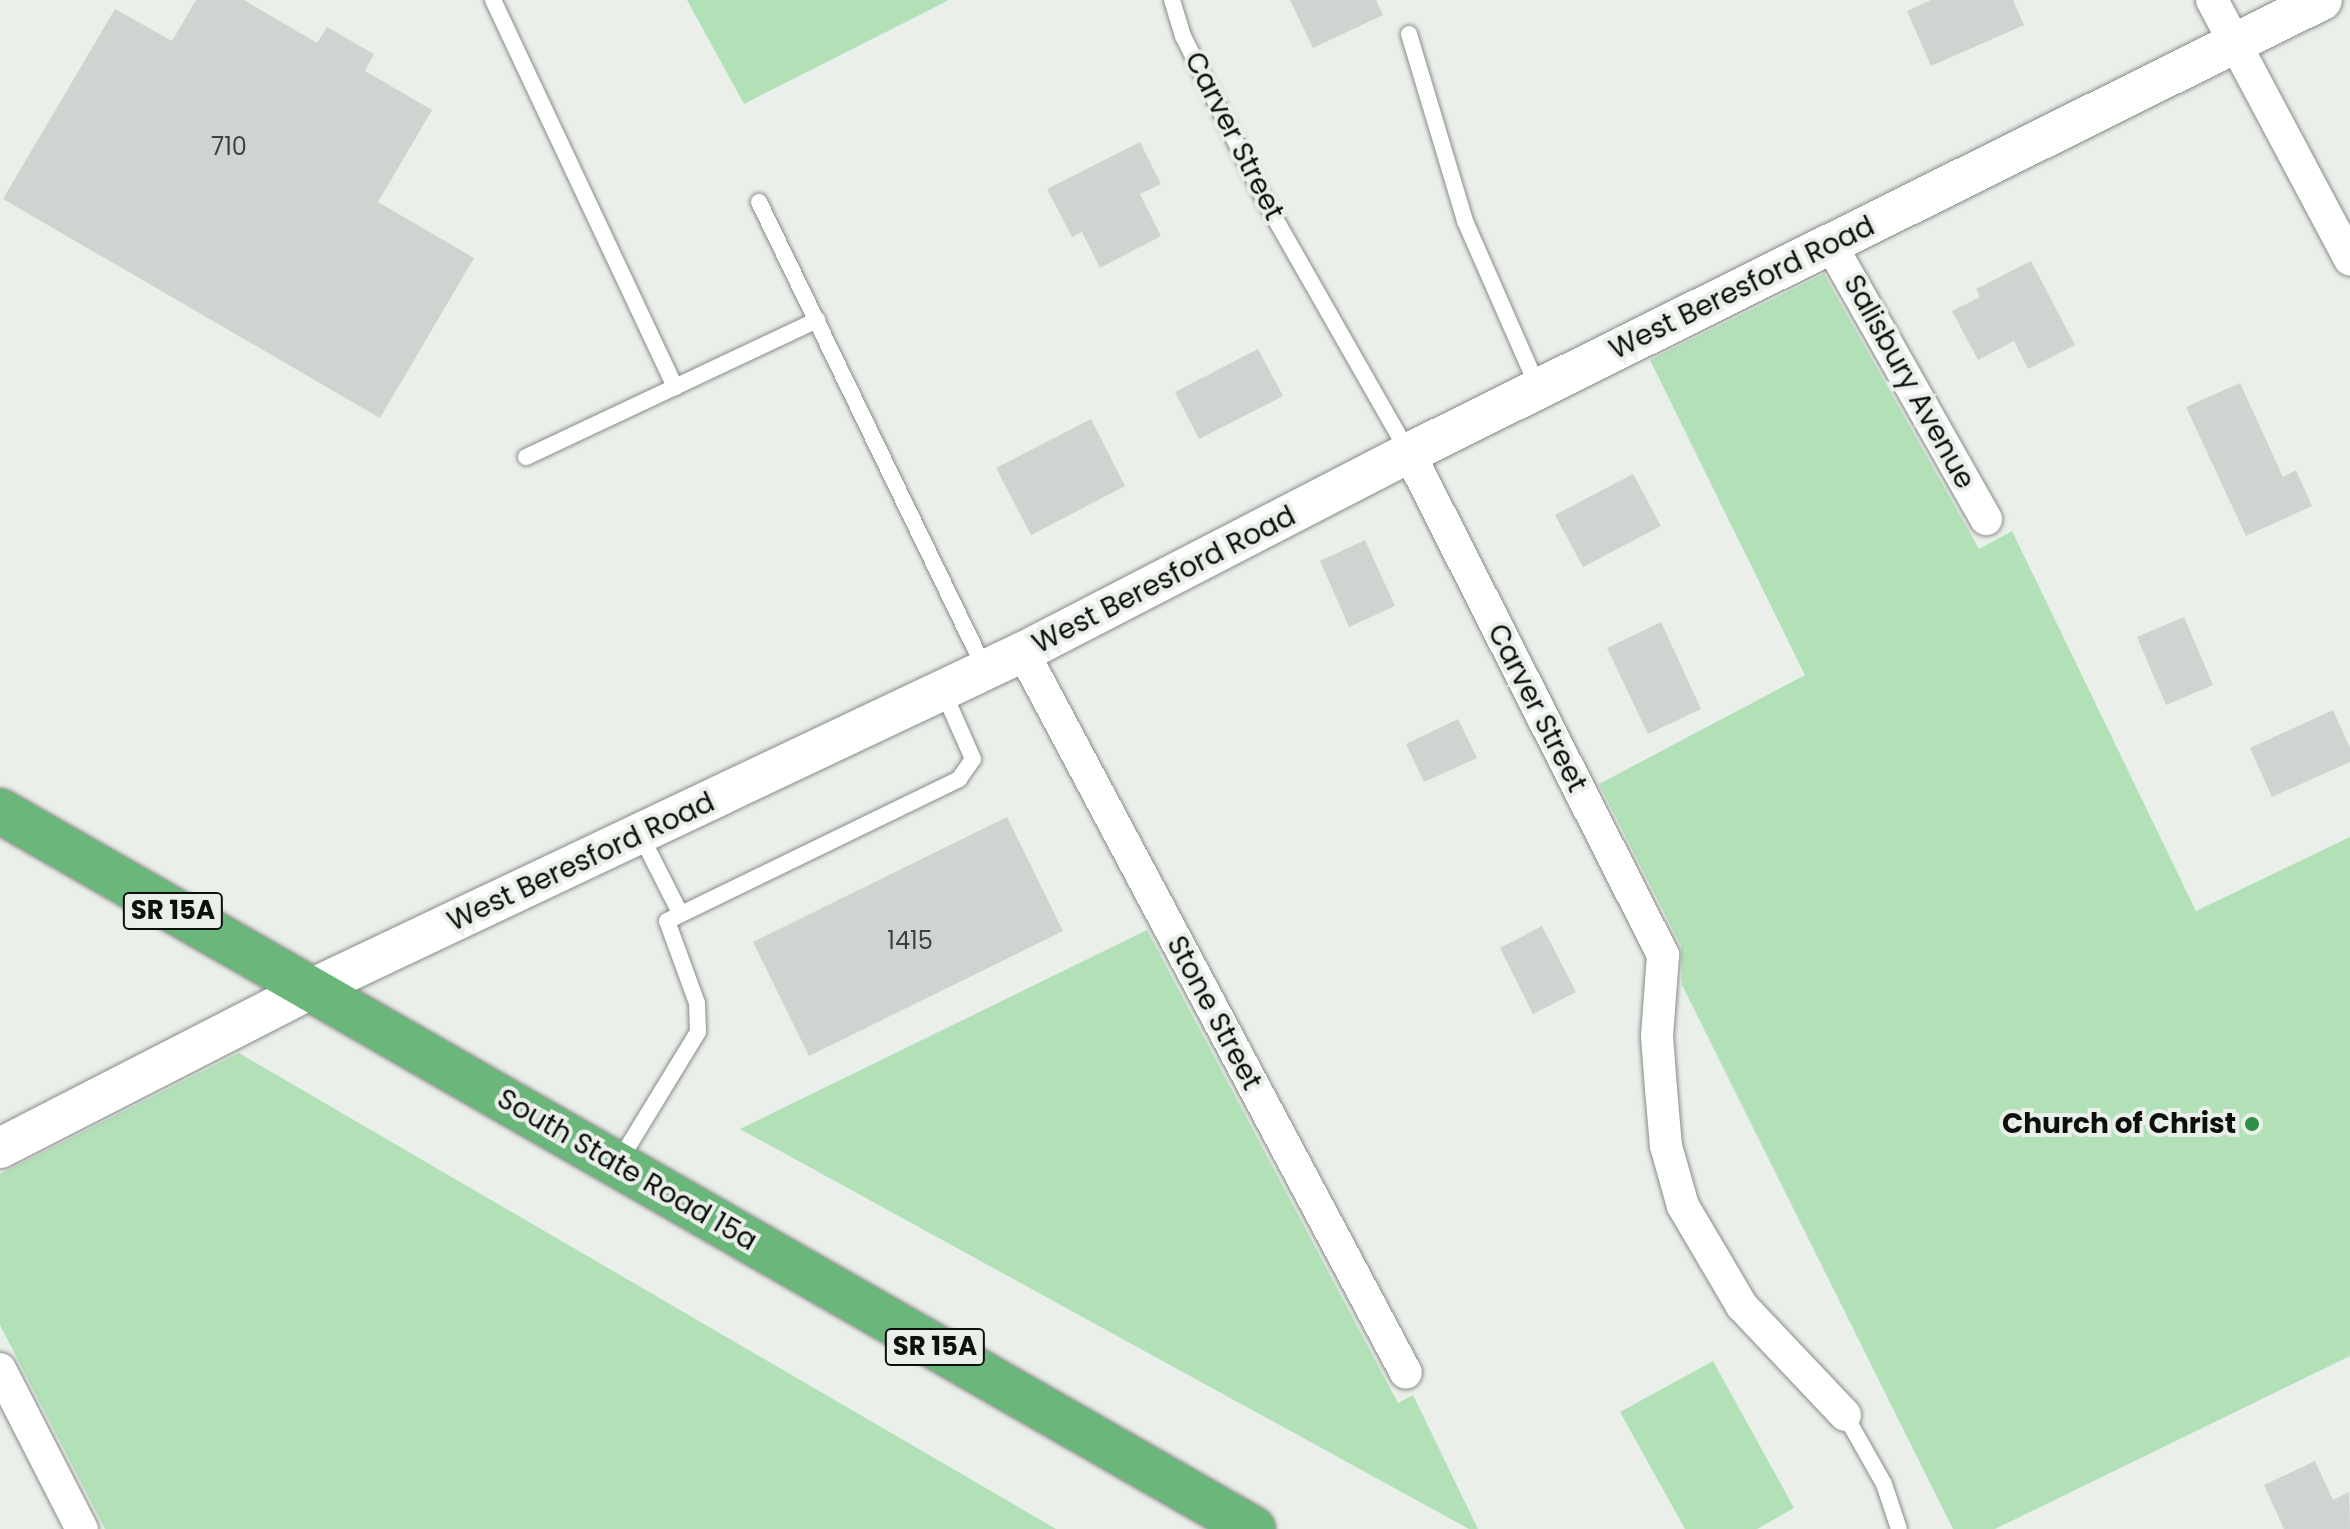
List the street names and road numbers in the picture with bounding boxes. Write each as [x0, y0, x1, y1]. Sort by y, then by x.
street label: Carver Street [1177, 46, 1291, 226]
street label: West Beresford Road [1604, 209, 1880, 367]
street label: Salisbury Avenue [1836, 269, 1982, 495]
street label: West Beresford Road [1027, 499, 1301, 661]
street label: Carver Street [1480, 618, 1594, 798]
street label: West Beresford Road [442, 785, 720, 939]
road number: SR 15A [121, 889, 225, 933]
street label: Stone Street [1159, 930, 1269, 1096]
street label: South State Road 15a [491, 1082, 763, 1258]
road number: SR 15A [883, 1325, 987, 1369]

